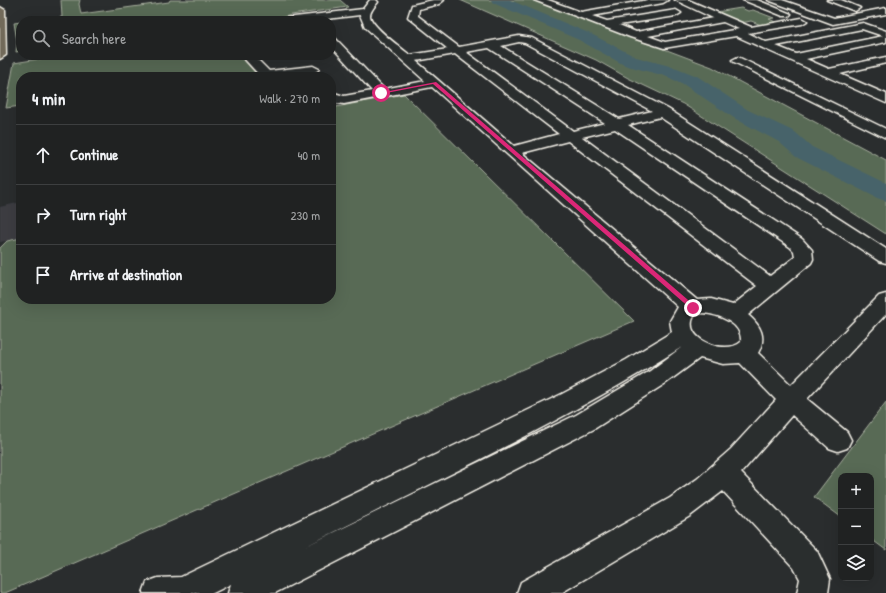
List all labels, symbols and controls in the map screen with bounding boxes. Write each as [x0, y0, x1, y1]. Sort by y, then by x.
search box [16, 16, 336, 60]
icon: search [30, 27, 52, 49]
text: Search here [62, 28, 126, 49]
route start [372, 84, 390, 102]
text: 4 min [32, 87, 65, 110]
text: Walk · 270 m [259, 89, 320, 107]
icon: ahead [32, 144, 54, 166]
text: Continue [70, 144, 118, 165]
text: 40 m [297, 146, 320, 164]
icon: right [32, 204, 54, 226]
text: Turn right [70, 204, 126, 225]
text: 230 m [290, 206, 320, 224]
icon: arrive [32, 264, 54, 286]
text: Arrive at destination [70, 264, 182, 285]
route end [684, 299, 702, 317]
map controls [838, 473, 874, 581]
button: + [838, 473, 874, 509]
button: − [838, 509, 874, 545]
button: layers [838, 545, 874, 581]

